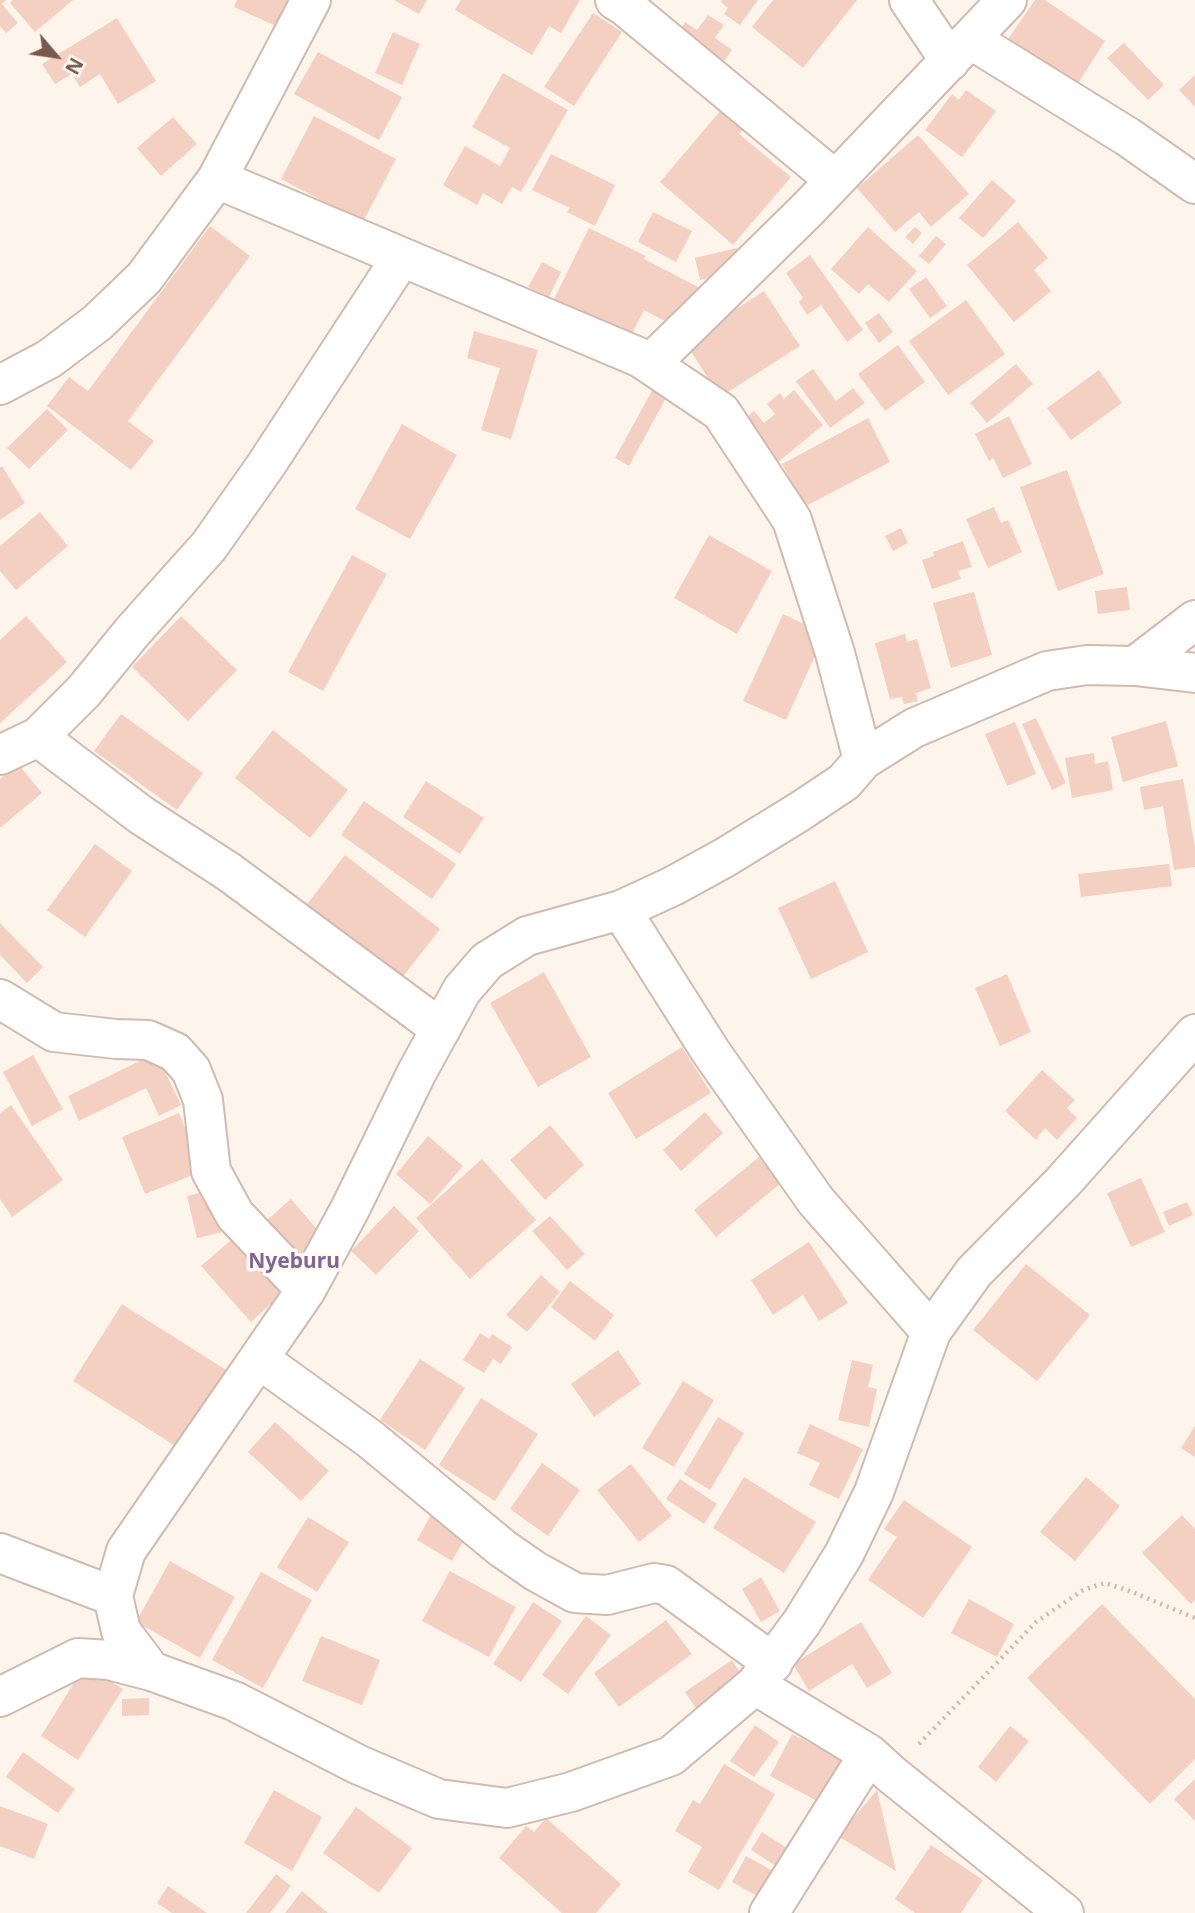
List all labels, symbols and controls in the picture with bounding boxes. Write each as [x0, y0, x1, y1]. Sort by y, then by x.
north arrow [21, 21, 91, 91]
text: N [59, 53, 89, 79]
district label: Nyeburu [248, 1249, 340, 1275]

